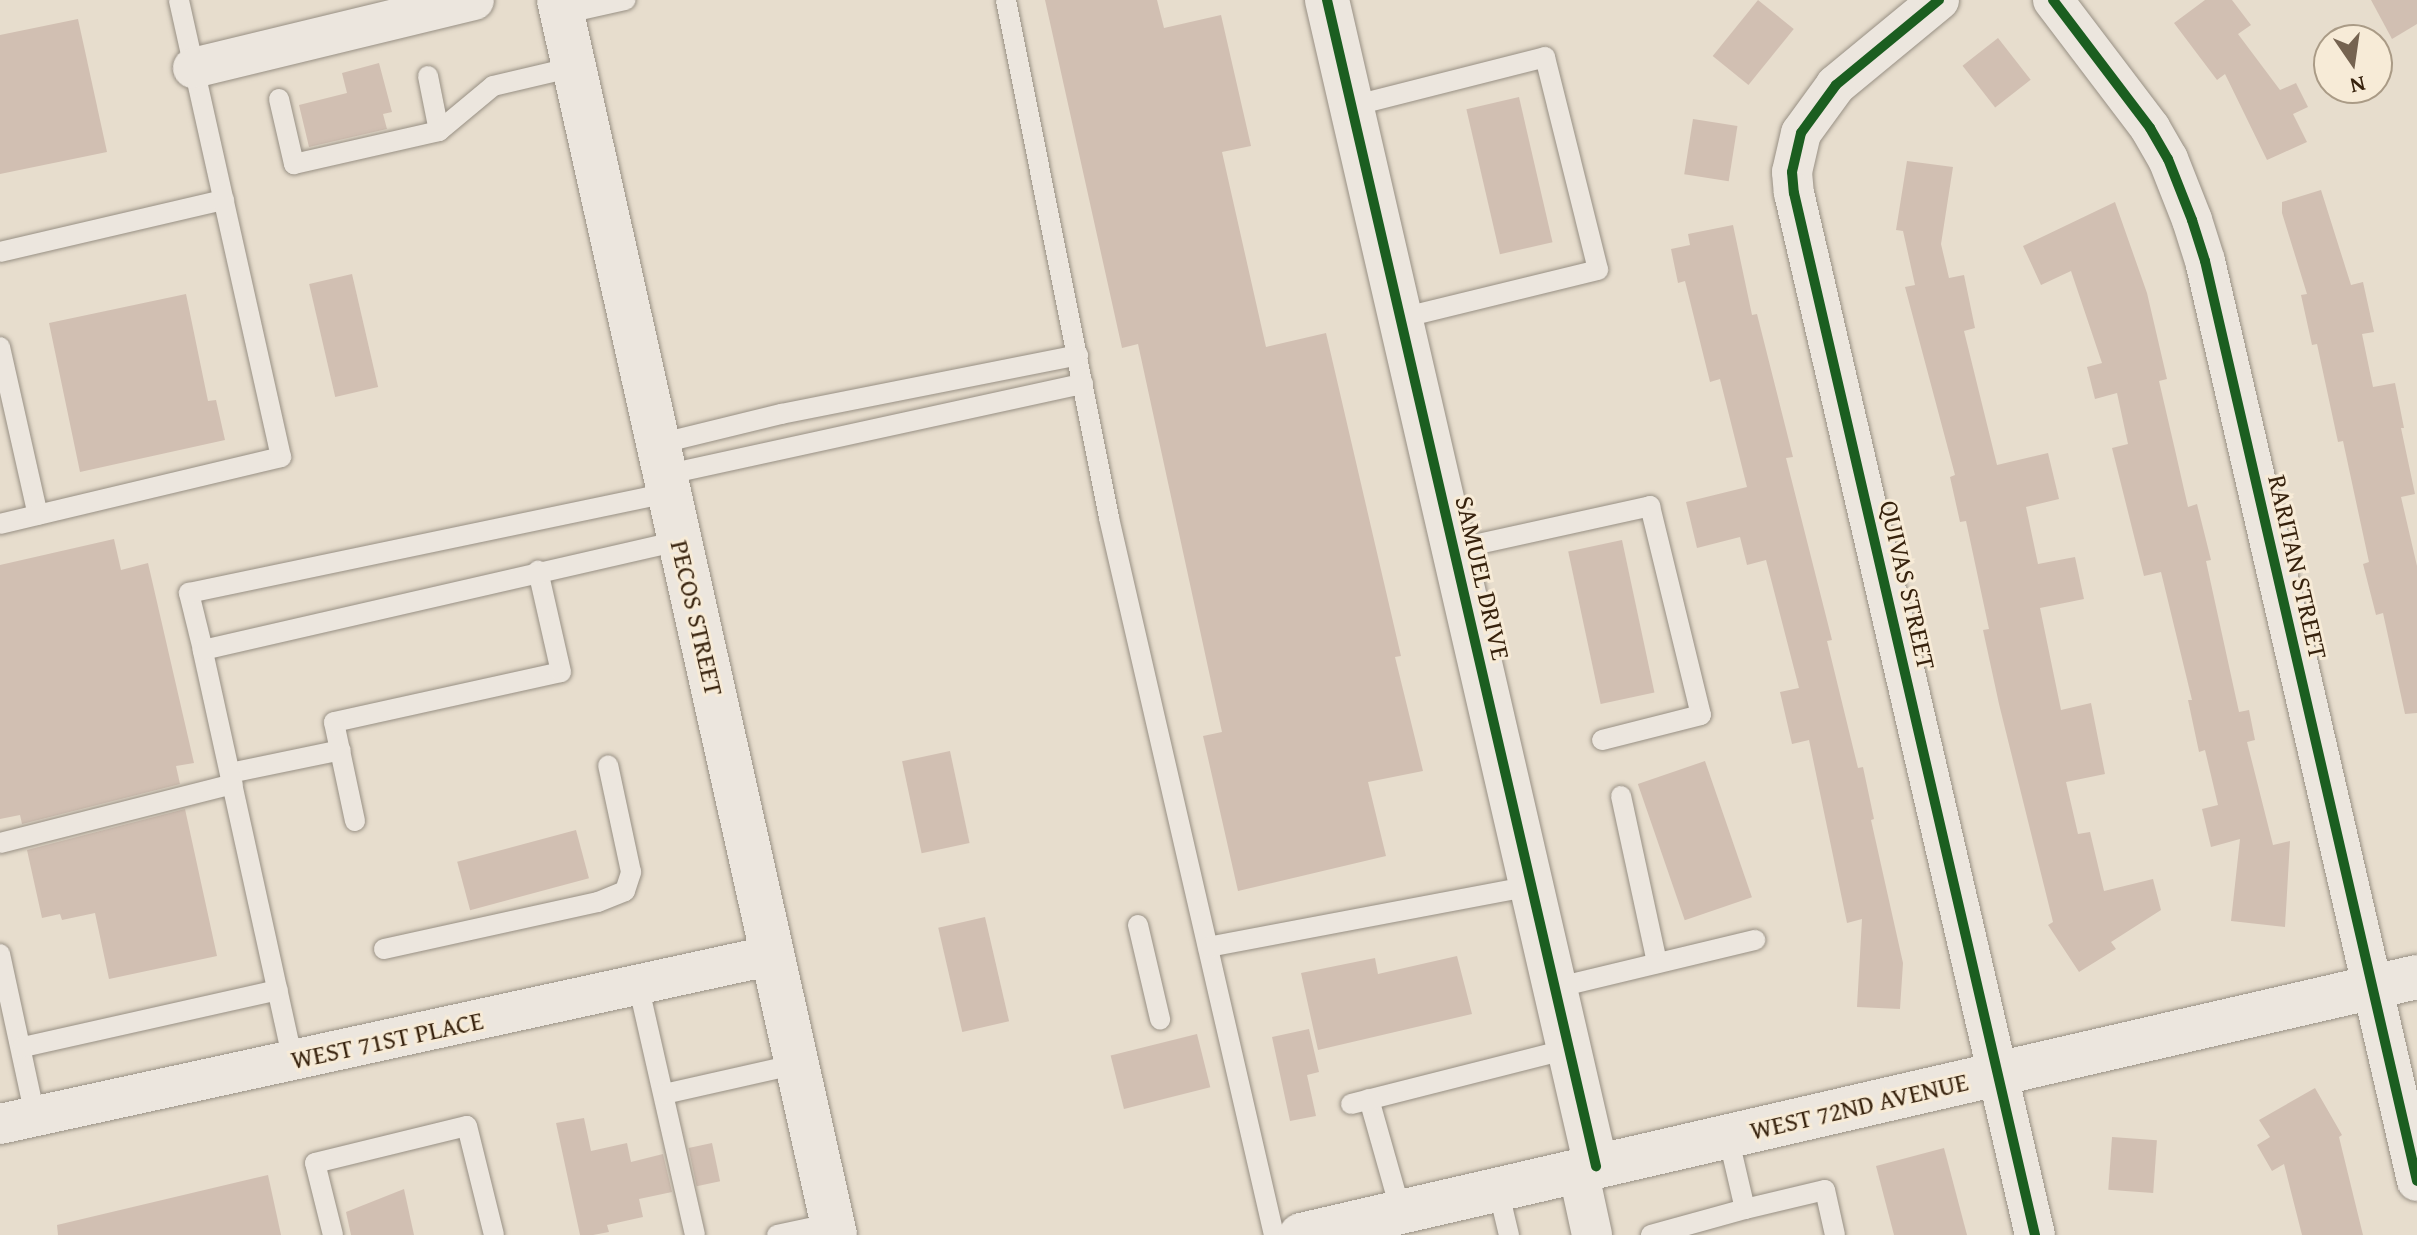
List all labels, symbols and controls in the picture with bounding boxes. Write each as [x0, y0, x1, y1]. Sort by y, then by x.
north arrow [2313, 24, 2393, 104]
text: N [2347, 68, 2369, 103]
street label: RARITAN STREET [2262, 472, 2334, 662]
street label: SAMUEL DRIVE [1449, 493, 1517, 663]
street label: QUIVAS STREET [1873, 497, 1943, 673]
street label: PECOS STREET [664, 537, 730, 699]
street label: WEST 71ST PLACE [288, 1004, 486, 1076]
street label: WEST 72ND AVENUE [1747, 1066, 1971, 1146]

